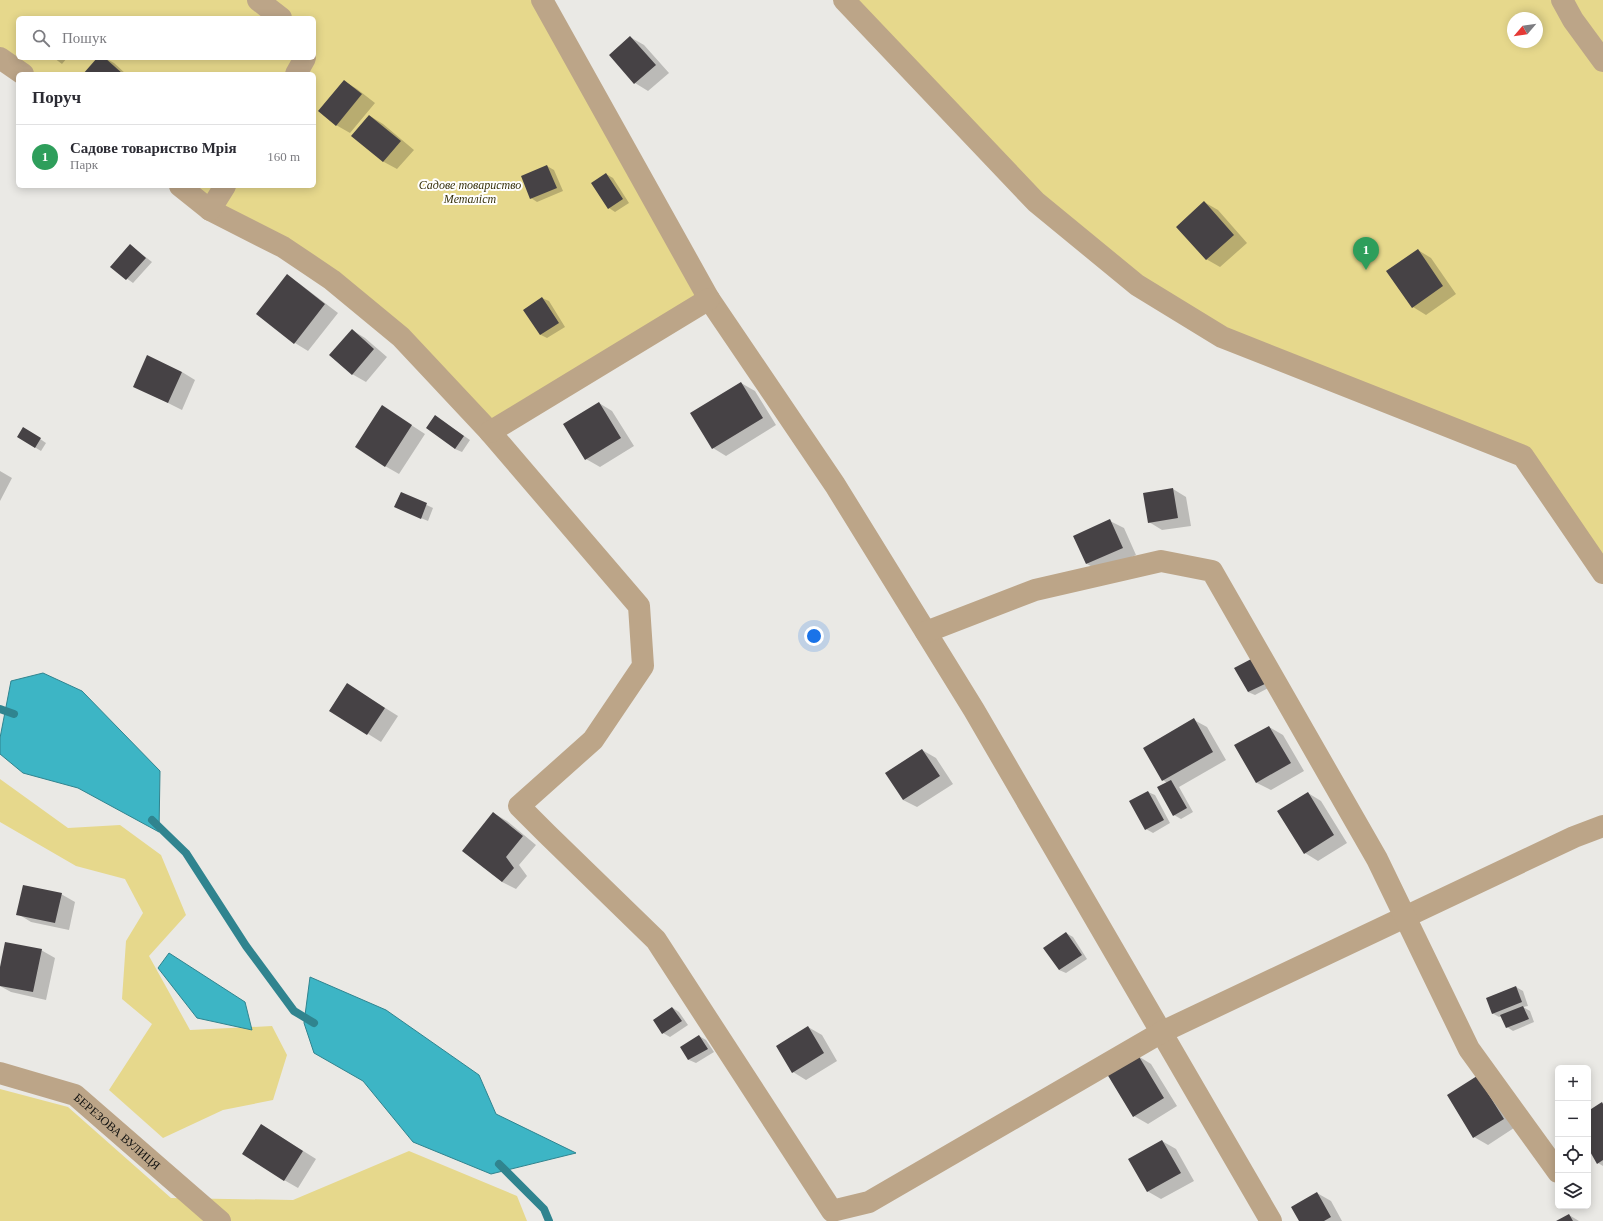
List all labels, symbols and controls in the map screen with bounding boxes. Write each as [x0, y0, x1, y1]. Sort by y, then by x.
north arrow [1507, 12, 1543, 48]
search box [16, 16, 316, 60]
icon: search [30, 27, 52, 49]
text: Пошук [62, 30, 107, 46]
text: Поруч [32, 88, 81, 107]
text: Садове товариство Мрія [70, 140, 237, 156]
text: 1 [42, 149, 48, 164]
text: 160 m [267, 149, 300, 164]
text: Парк [70, 157, 98, 172]
park label: Садове товариство Металіст [419, 178, 521, 206]
pin: 1 [1353, 237, 1379, 270]
your location [804, 626, 824, 646]
map controls [1555, 1065, 1591, 1209]
button: + [1555, 1065, 1591, 1101]
street label: БЕРЕЗОВА ВУЛИЦЯ [71, 1090, 163, 1173]
button: − [1555, 1101, 1591, 1137]
button: locate [1555, 1137, 1591, 1173]
button: layers [1555, 1173, 1591, 1209]

